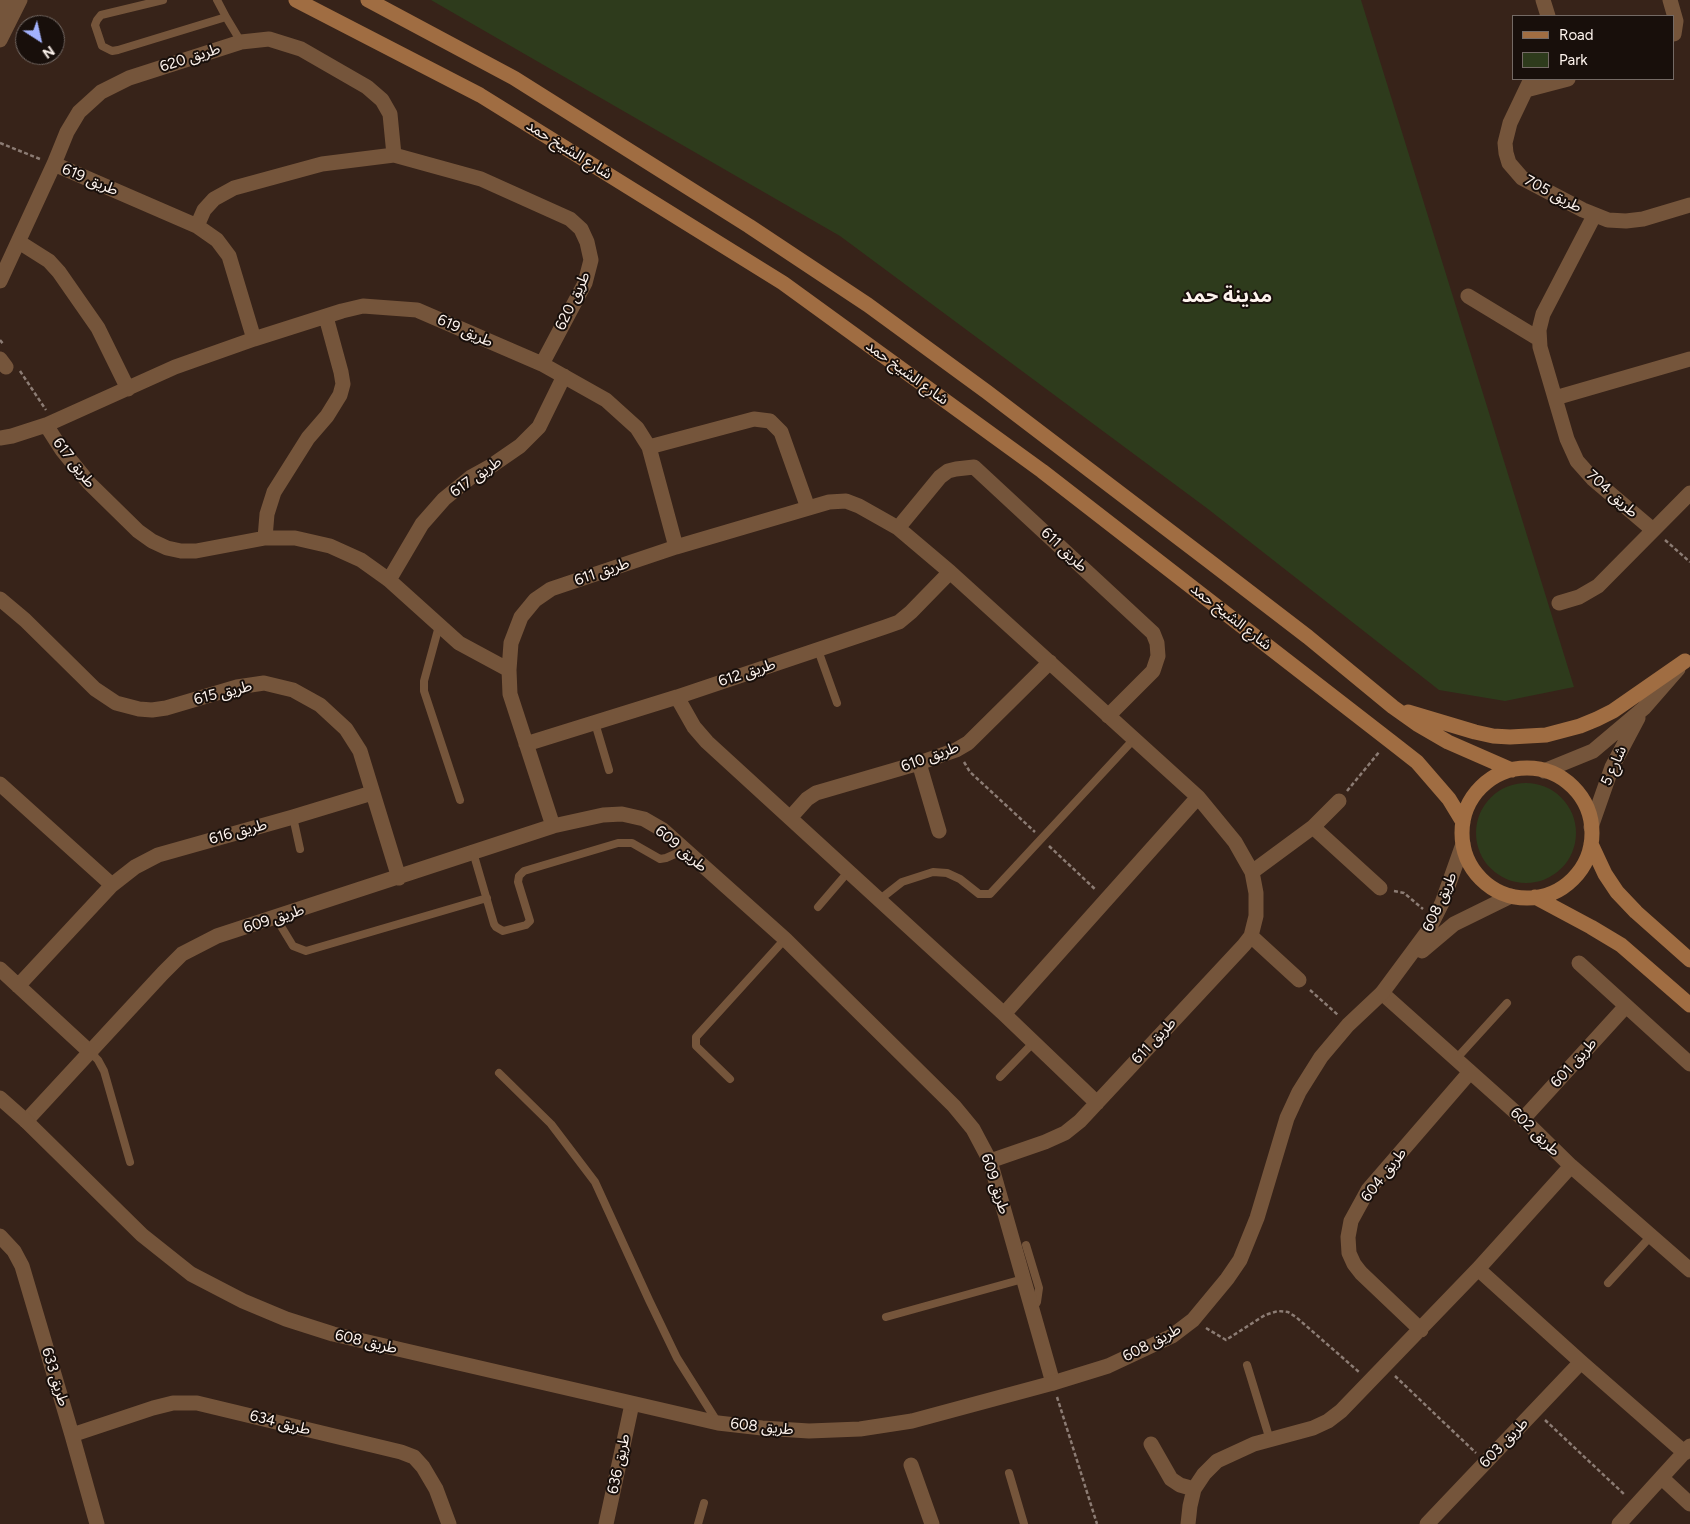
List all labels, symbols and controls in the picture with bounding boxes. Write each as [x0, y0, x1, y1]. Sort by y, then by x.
north arrow [15, 15, 65, 65]
legend [1512, 15, 1675, 80]
text: Road [1559, 26, 1594, 44]
street label: طريق 620 [158, 40, 222, 76]
text: N [39, 42, 58, 62]
text: Park [1559, 51, 1588, 69]
street label: شارع الشيخ حمد [523, 116, 615, 184]
street label: طريق 619 [59, 160, 121, 200]
street label: طريق 705 [1521, 171, 1585, 217]
street label: طريق 620 [552, 269, 594, 333]
district label: مدينة حمد [1182, 284, 1272, 308]
street label: طريق 619 [434, 311, 496, 351]
street label: شارع الشيخ حمد [862, 337, 952, 409]
street label: طريق 617 [49, 434, 99, 492]
street label: طريق 617 [447, 453, 505, 501]
street label: طريق 704 [1583, 466, 1641, 522]
street label: طريق 611 [1037, 524, 1091, 576]
street label: طريق 611 [572, 554, 632, 590]
street label: شارع الشيخ حمد [1187, 580, 1275, 654]
street label: طريق 612 [716, 655, 778, 691]
street label: طريق 615 [192, 677, 254, 709]
street label: طريق 610 [899, 738, 961, 776]
street label: شارع 5 [1597, 743, 1631, 789]
street label: طريق 616 [207, 816, 269, 848]
street label: طريق 609 [651, 822, 711, 876]
street label: طريق 608 [1419, 869, 1461, 935]
street label: طريق 609 [241, 901, 307, 937]
street label: طريق 611 [1128, 1014, 1180, 1068]
street label: طريق 601 [1547, 1035, 1601, 1091]
street label: طريق 602 [1506, 1104, 1564, 1160]
street label: طريق 604 [1357, 1144, 1411, 1206]
street label: طريق 609 [977, 1151, 1013, 1217]
street label: طريق 608 [1120, 1320, 1184, 1366]
street label: طريق 608 [333, 1326, 399, 1358]
street label: طريق 633 [38, 1345, 72, 1409]
street label: طريق 634 [248, 1407, 312, 1439]
street label: طريق 603 [1476, 1414, 1532, 1472]
street label: طريق 608 [730, 1415, 794, 1439]
street label: طريق 636 [604, 1432, 634, 1496]

